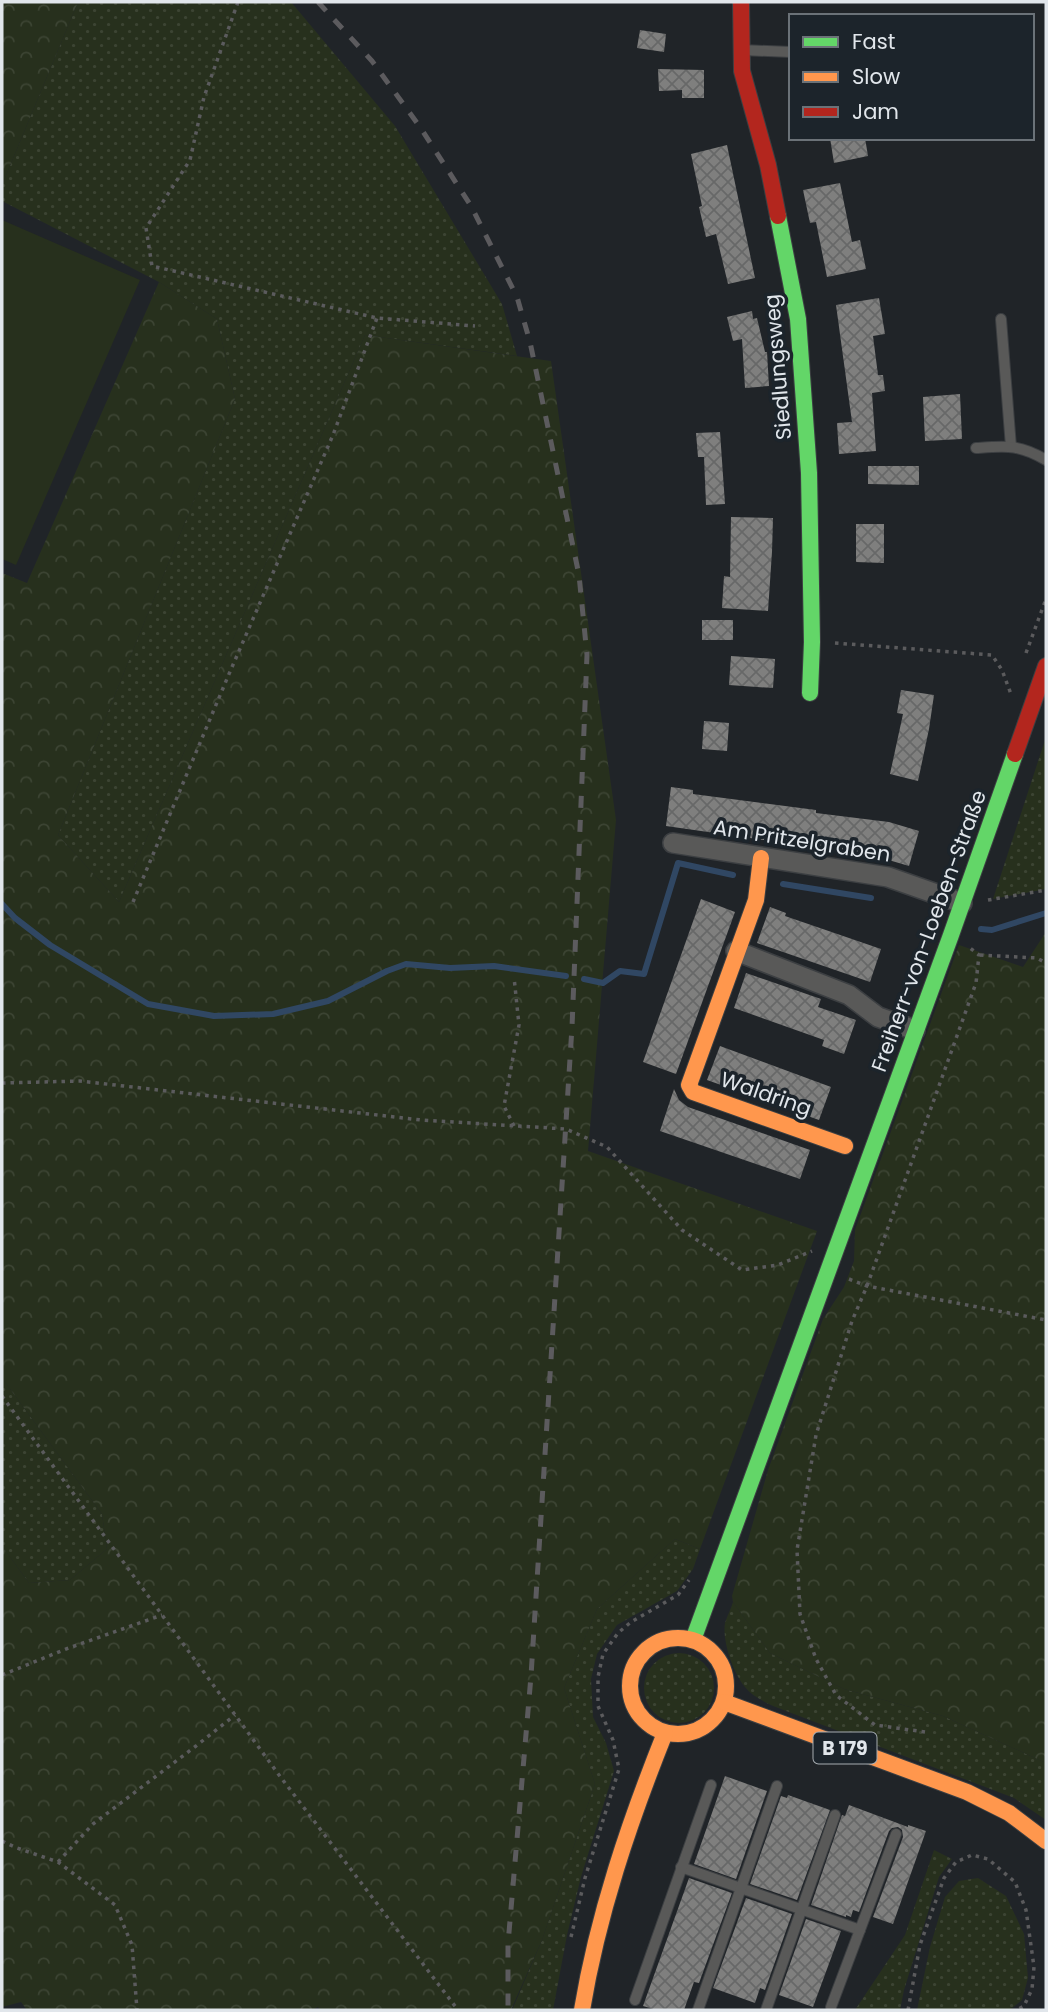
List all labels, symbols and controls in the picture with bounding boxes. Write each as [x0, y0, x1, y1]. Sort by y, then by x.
legend [789, 14, 1034, 140]
text: Fast [852, 27, 895, 56]
text: Slow [852, 62, 900, 91]
text: Jam [852, 97, 899, 126]
street label: Siedlungsweg [757, 293, 798, 441]
street label: Freiherr-von-Loeben-Straße [864, 786, 993, 1076]
street label: Am Pritzelgraben [711, 812, 893, 869]
street label: Waldring [717, 1064, 816, 1123]
road number: B 179 [814, 1732, 876, 1764]

